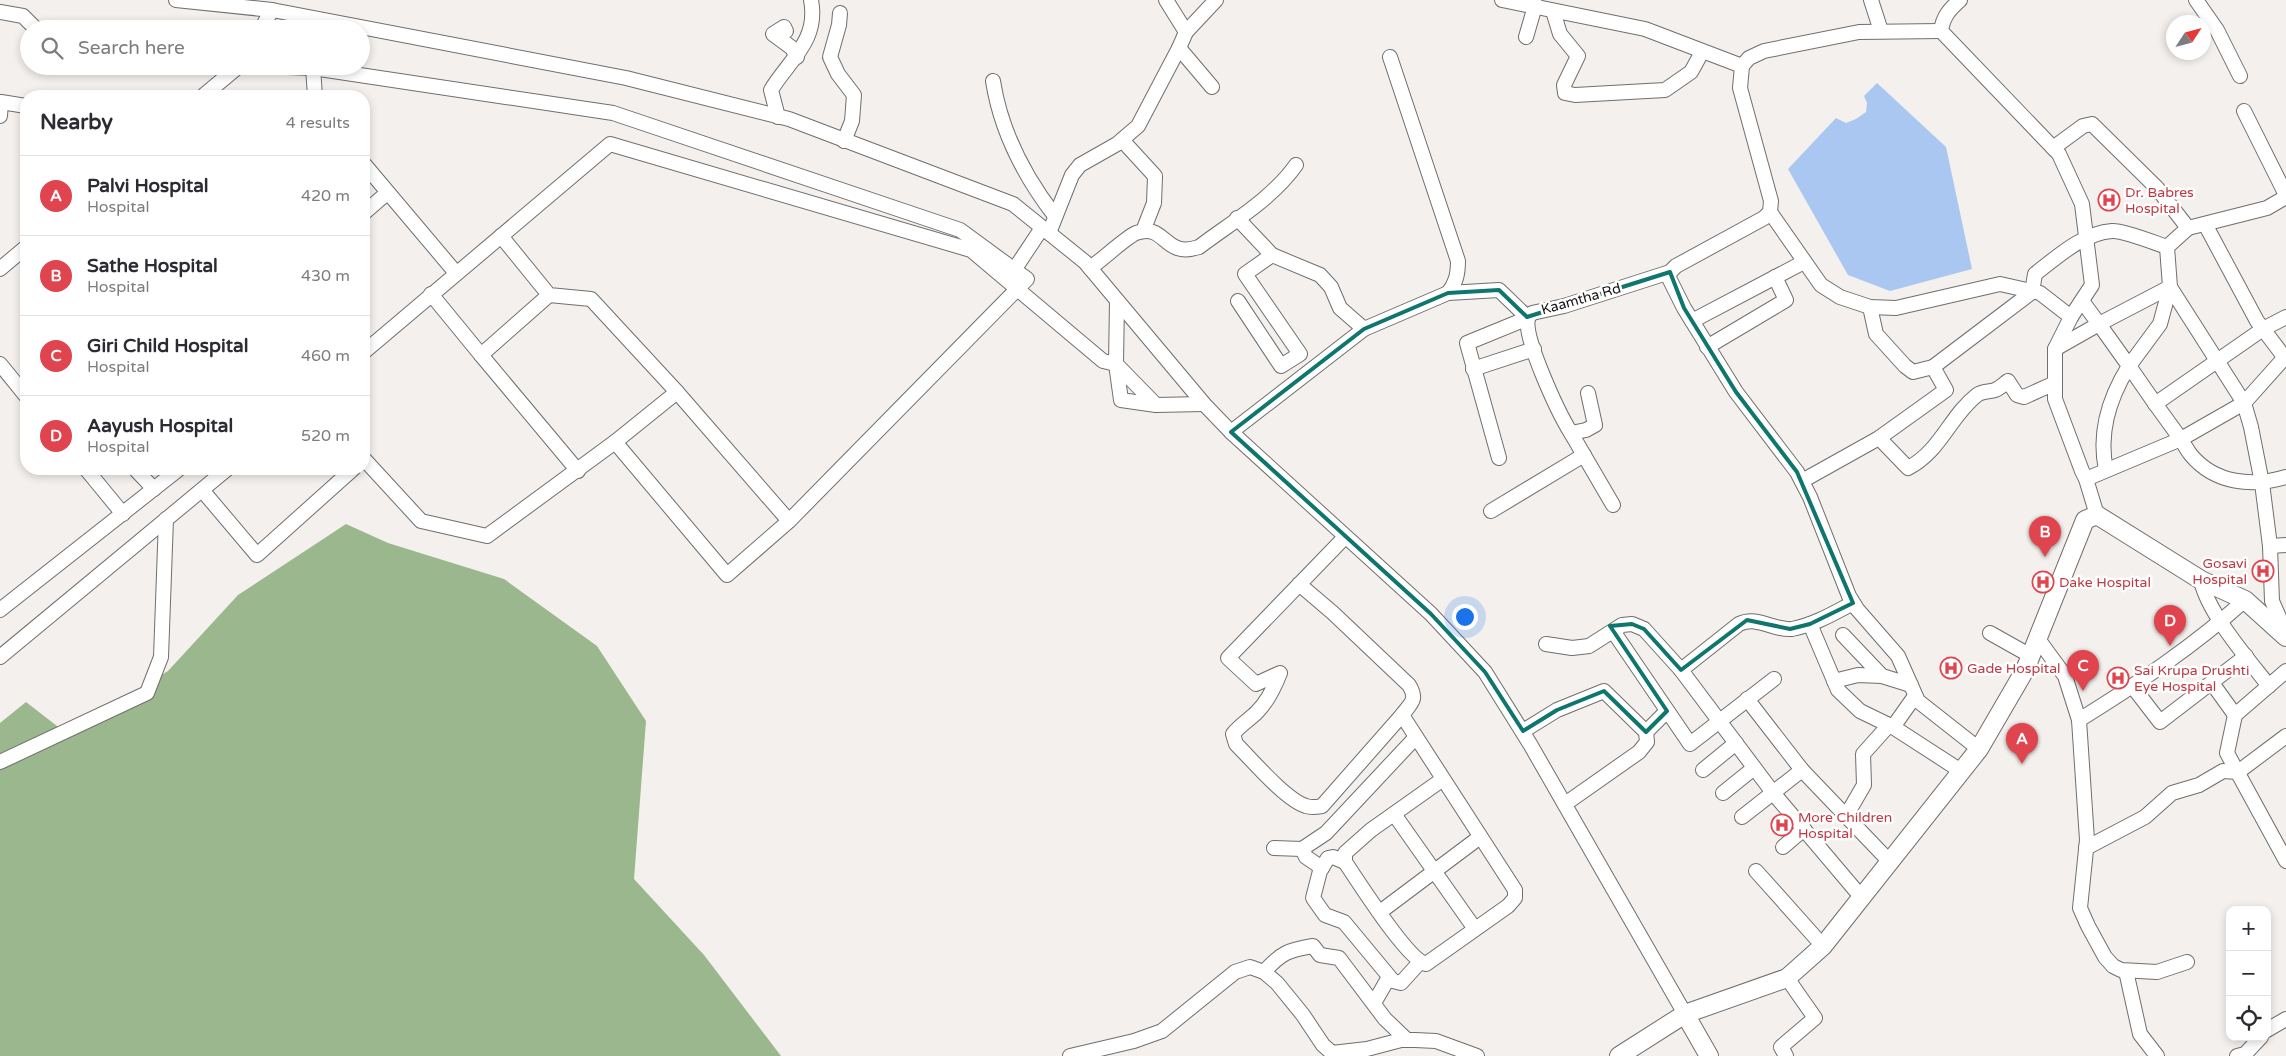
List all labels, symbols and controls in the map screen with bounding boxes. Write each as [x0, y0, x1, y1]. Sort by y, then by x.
north arrow [2166, 15, 2211, 60]
search box [20, 20, 370, 75]
icon: search [38, 34, 66, 62]
text: Search here [78, 37, 185, 59]
text: Nearby [40, 110, 113, 135]
text: 4 results [286, 113, 350, 133]
text: Palvi Hospital [87, 175, 209, 197]
place label: Dr. Babres Hospital [2125, 184, 2194, 217]
text: A [50, 186, 62, 206]
text: 420 m [301, 186, 350, 206]
hospital icon: Dr. Babres Hospital [2097, 188, 2121, 212]
text: Hospital [87, 197, 149, 217]
text: Sathe Hospital [87, 255, 218, 277]
text: B [50, 266, 62, 286]
text: 430 m [301, 266, 350, 286]
text: Hospital [87, 277, 149, 297]
street label: Kaamtha Rd [1539, 280, 1623, 318]
text: Giri Child Hospital [87, 335, 248, 357]
text: C [50, 346, 62, 366]
text: 460 m [301, 346, 350, 366]
text: Hospital [87, 357, 149, 377]
text: Aayush Hospital [87, 415, 233, 437]
text: D [50, 426, 62, 446]
text: 520 m [301, 426, 350, 446]
text: Hospital [87, 437, 149, 457]
pin: B [2029, 516, 2061, 557]
place label: Gosavi Hospital [2192, 555, 2247, 588]
hospital icon: Gosavi Hospital [2251, 559, 2275, 583]
hospital icon: Dake Hospital [2031, 570, 2055, 594]
place label: Dake Hospital [2059, 574, 2151, 591]
your location [1452, 604, 1478, 630]
pin: D [2154, 605, 2186, 646]
pin: C [2067, 650, 2099, 691]
hospital icon: Gade Hospital [1939, 656, 1963, 680]
place label: Gade Hospital [1967, 660, 2061, 677]
place label: Sai Krupa Drushti Eye Hospital [2134, 662, 2249, 695]
hospital icon: Sai Krupa Drushti Eye Hospital [2106, 666, 2130, 690]
pin: A [2006, 723, 2038, 764]
place label: More Children Hospital [1798, 809, 1892, 842]
hospital icon: More Children Hospital [1770, 813, 1794, 837]
map controls [2226, 906, 2271, 1041]
button: + [2226, 906, 2271, 951]
button: − [2226, 951, 2271, 996]
button: locate [2226, 996, 2271, 1041]

